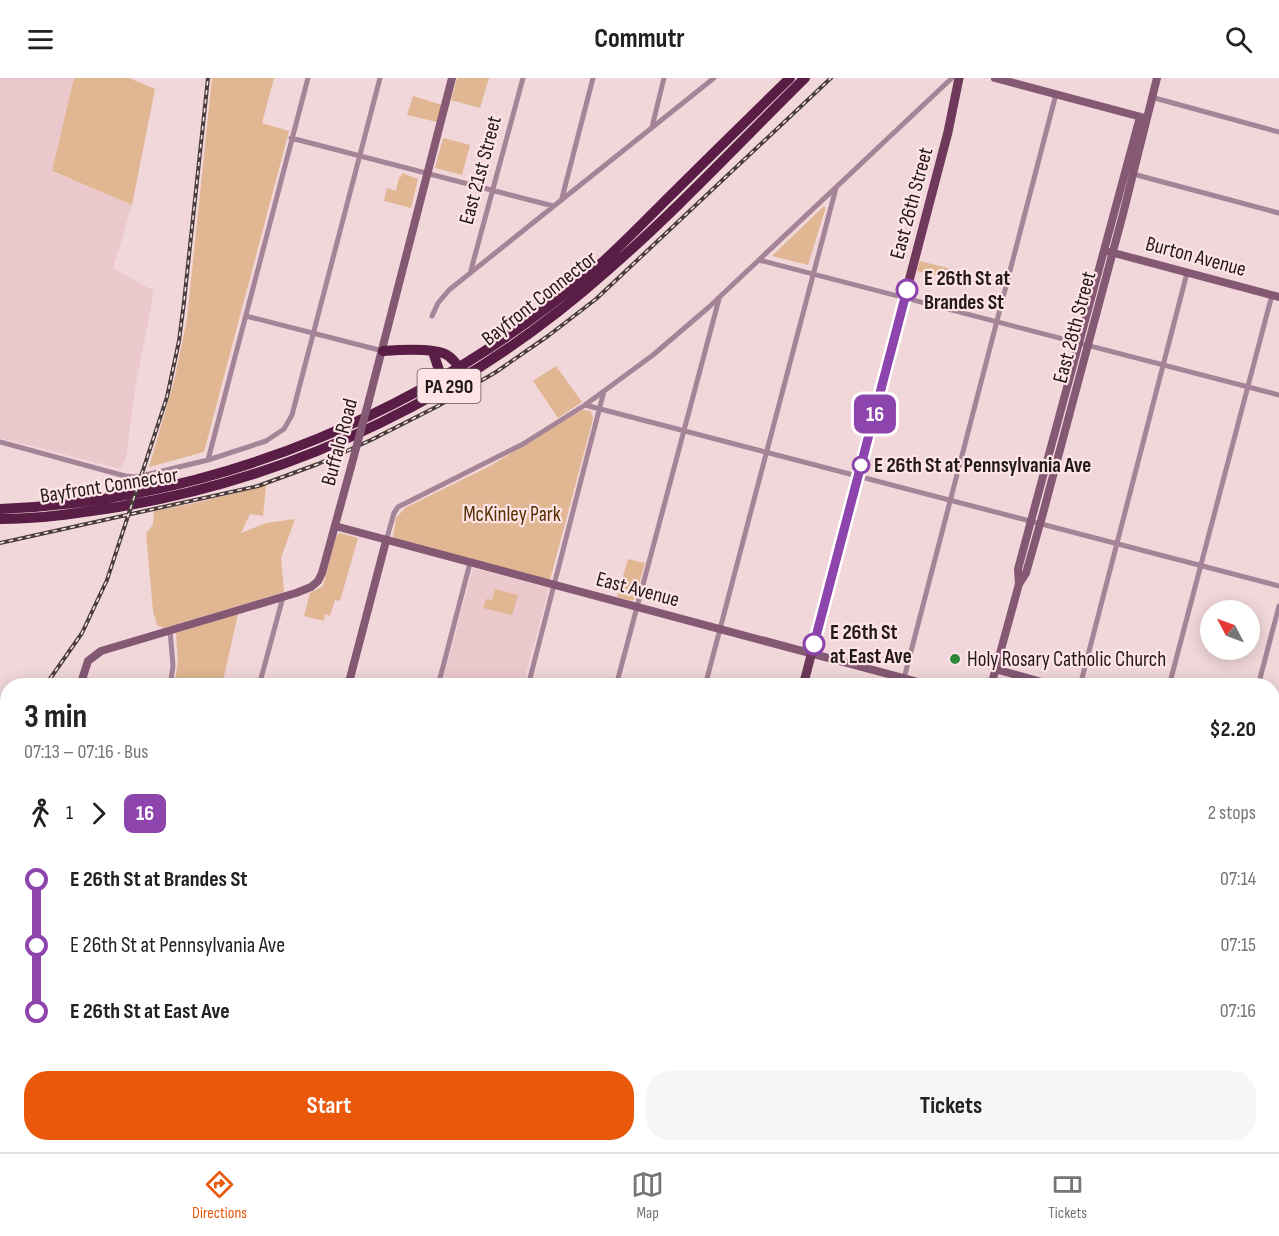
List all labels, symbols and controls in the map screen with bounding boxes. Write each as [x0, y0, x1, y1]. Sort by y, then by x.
icon: menu [24, 23, 57, 56]
text: Commutr [594, 23, 685, 55]
icon: search [1222, 23, 1255, 56]
street label: East 21st Street [454, 113, 507, 227]
street label: East 26th Street [885, 145, 938, 262]
street label: Burton Avenue [1143, 231, 1249, 282]
street label: Bayfront Connector [477, 246, 602, 351]
place label: E 26th St at Brandes St [924, 266, 1010, 315]
street label: East 28th Street [1048, 269, 1101, 386]
marker: E 26th St at Brandes St [896, 279, 918, 301]
road number: PA 290 [418, 369, 480, 403]
line badge: 16 [848, 394, 902, 434]
street label: Buffalo Road [316, 396, 363, 488]
text: 16 [866, 402, 884, 427]
place label: E 26th St at Pennsylvania Ave [874, 453, 1091, 478]
marker: E 26th St at Pennsylvania Ave [852, 456, 870, 474]
street label: Bayfront Connector [38, 462, 180, 509]
park label: McKinley Park [463, 502, 561, 527]
street label: East Avenue [594, 566, 682, 613]
north arrow [1200, 600, 1260, 660]
map controls [1200, 600, 1260, 660]
place label: E 26th St at East Ave [830, 620, 912, 669]
marker: E 26th St at East Ave [803, 633, 825, 655]
place label: Holy Rosary Catholic Church [967, 647, 1166, 672]
marker: Holy Rosary Catholic Church [948, 652, 962, 666]
text: 3 min [24, 697, 87, 737]
text: $2.20 [1210, 716, 1256, 743]
text: 07:13 – 07:16 · Bus [24, 740, 148, 764]
icon: walk [24, 797, 57, 830]
icon: forward [82, 797, 115, 830]
text: 1 [66, 801, 73, 825]
text: 16 [136, 801, 154, 826]
text: 2 stops [1208, 801, 1256, 825]
text: E 26th St at Brandes St [70, 866, 248, 893]
text: 07:14 [1220, 867, 1256, 891]
text: E 26th St at Pennsylvania Ave [70, 932, 285, 959]
text: 07:15 [1220, 933, 1256, 957]
text: E 26th St at East Ave [70, 998, 230, 1025]
text: 07:16 [1220, 999, 1256, 1023]
button: Start [24, 1071, 634, 1140]
button: Tickets [646, 1071, 1256, 1140]
tab: Directions [192, 1168, 247, 1223]
tab: Map [631, 1168, 664, 1223]
tab: Tickets [1048, 1168, 1087, 1223]

